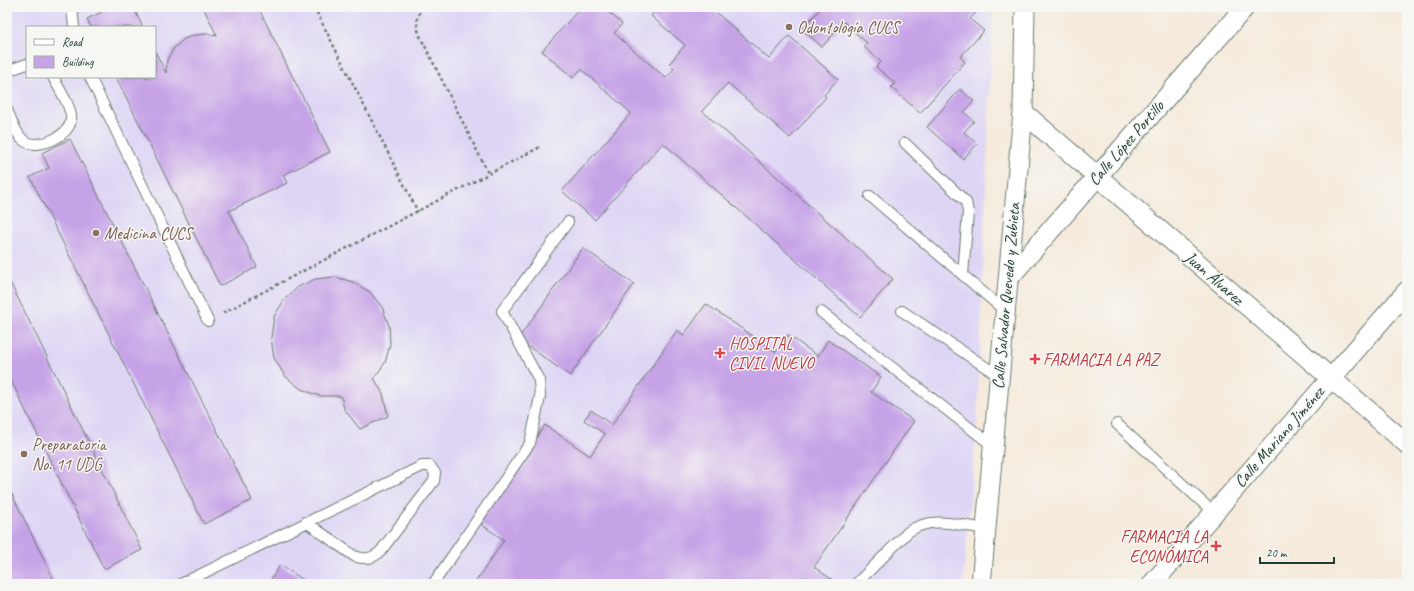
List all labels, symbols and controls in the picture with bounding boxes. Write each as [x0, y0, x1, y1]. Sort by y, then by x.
place label: Odontología CUCS [797, 17, 902, 38]
marker: Odontología CUCS [784, 22, 794, 32]
legend [26, 26, 156, 78]
text: Road [62, 34, 84, 50]
text: Building [62, 54, 94, 70]
street label: Calle López Portillo [1083, 96, 1169, 190]
street label: Calle Salvador Quevedo y Zubieta [987, 201, 1025, 390]
place label: Medicina CUCS [104, 223, 195, 244]
marker: Medicina CUCS [91, 228, 101, 238]
street label: Juan Álvarez [1179, 245, 1250, 310]
place label: HOSPITAL CIVIL NUEVO [729, 333, 815, 374]
marker: HOSPITAL CIVIL NUEVO [714, 347, 726, 359]
place label: FARMACIA LA PAZ [1043, 349, 1162, 370]
marker: FARMACIA LA PAZ [1030, 354, 1040, 364]
street label: Calle Mariano Jiménez [1229, 381, 1330, 492]
place label: Preparatoria No. 11 UDG [32, 434, 108, 475]
marker: Preparatoria No. 11 UDG [19, 449, 29, 459]
place label: FARMACIA LA ECONÓMICA [1121, 526, 1208, 567]
scale bar [1260, 539, 1334, 565]
marker: FARMACIA LA ECONÓMICA [1211, 541, 1221, 551]
text: 20 m [1266, 545, 1288, 561]

